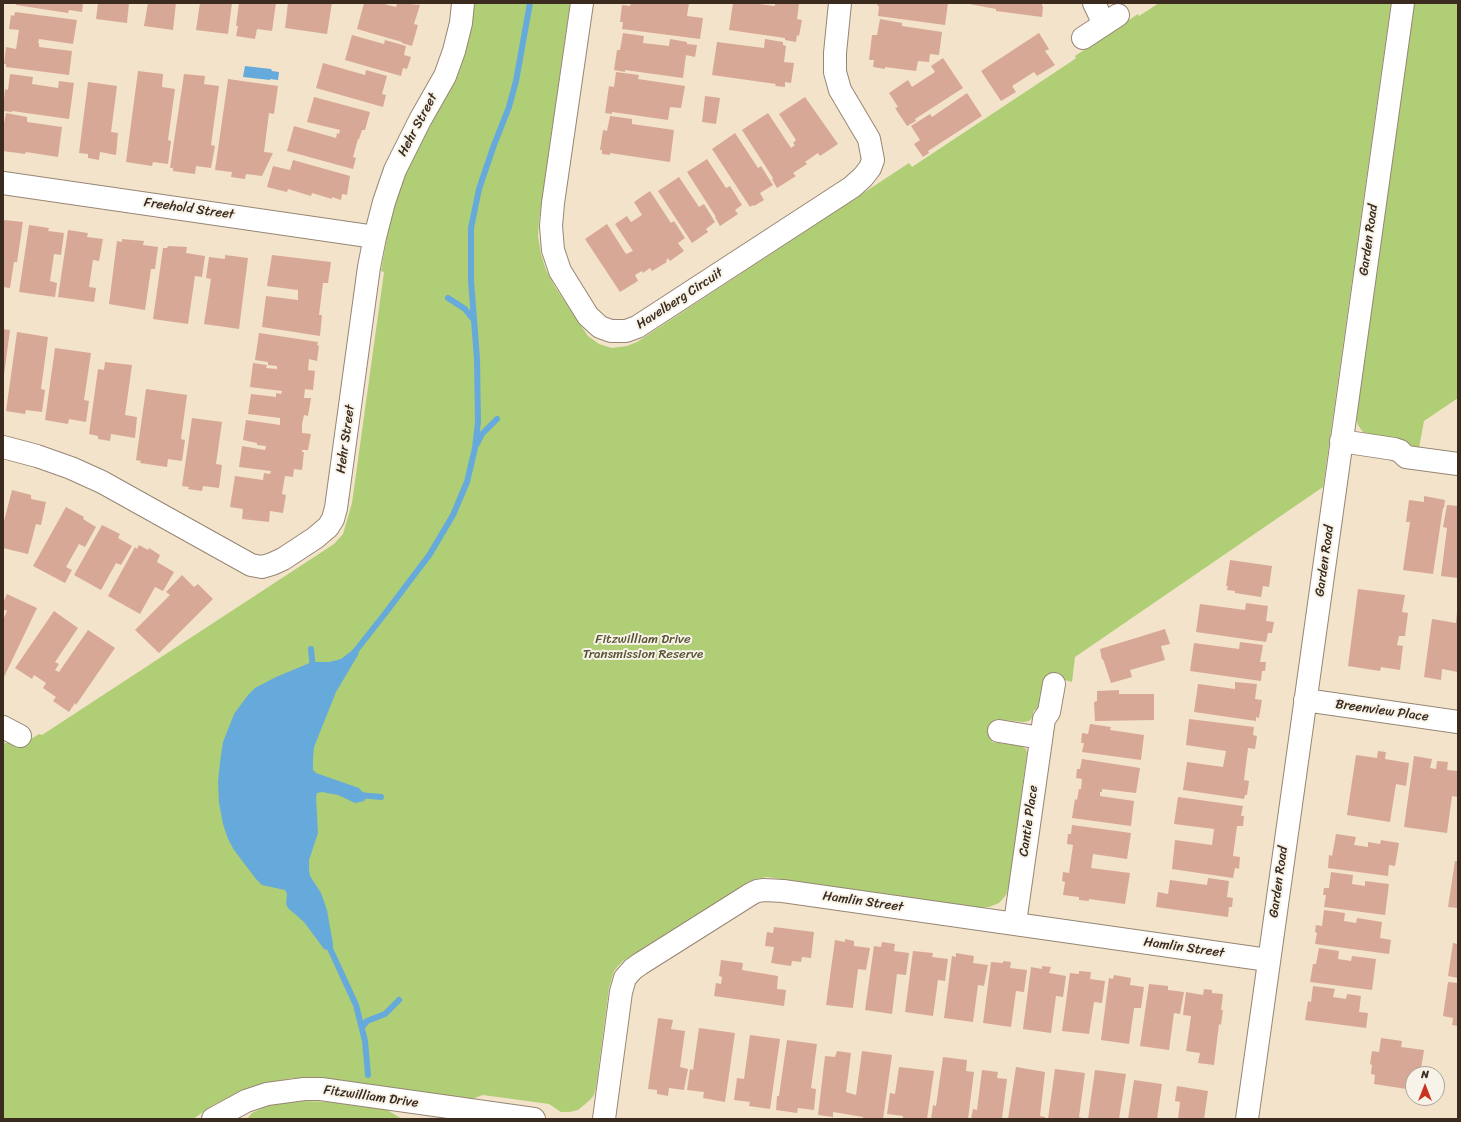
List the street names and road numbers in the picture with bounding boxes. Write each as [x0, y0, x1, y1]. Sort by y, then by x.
street label: Hehr Street [395, 91, 441, 159]
street label: Freehold Street [143, 195, 235, 223]
street label: Garden Road [1356, 203, 1382, 277]
street label: Havelberg Circuit [634, 265, 726, 333]
street label: Hehr Street [333, 404, 359, 474]
street label: Garden Road [1312, 524, 1338, 598]
street label: Breenview Place [1334, 697, 1430, 725]
street label: Cantie Place [1016, 784, 1042, 858]
street label: Garden Road [1266, 845, 1292, 919]
street label: Hamlin Street [822, 889, 904, 915]
street label: Hamlin Street [1143, 935, 1225, 961]
street label: Fitzwilliam Drive [323, 1083, 419, 1111]

